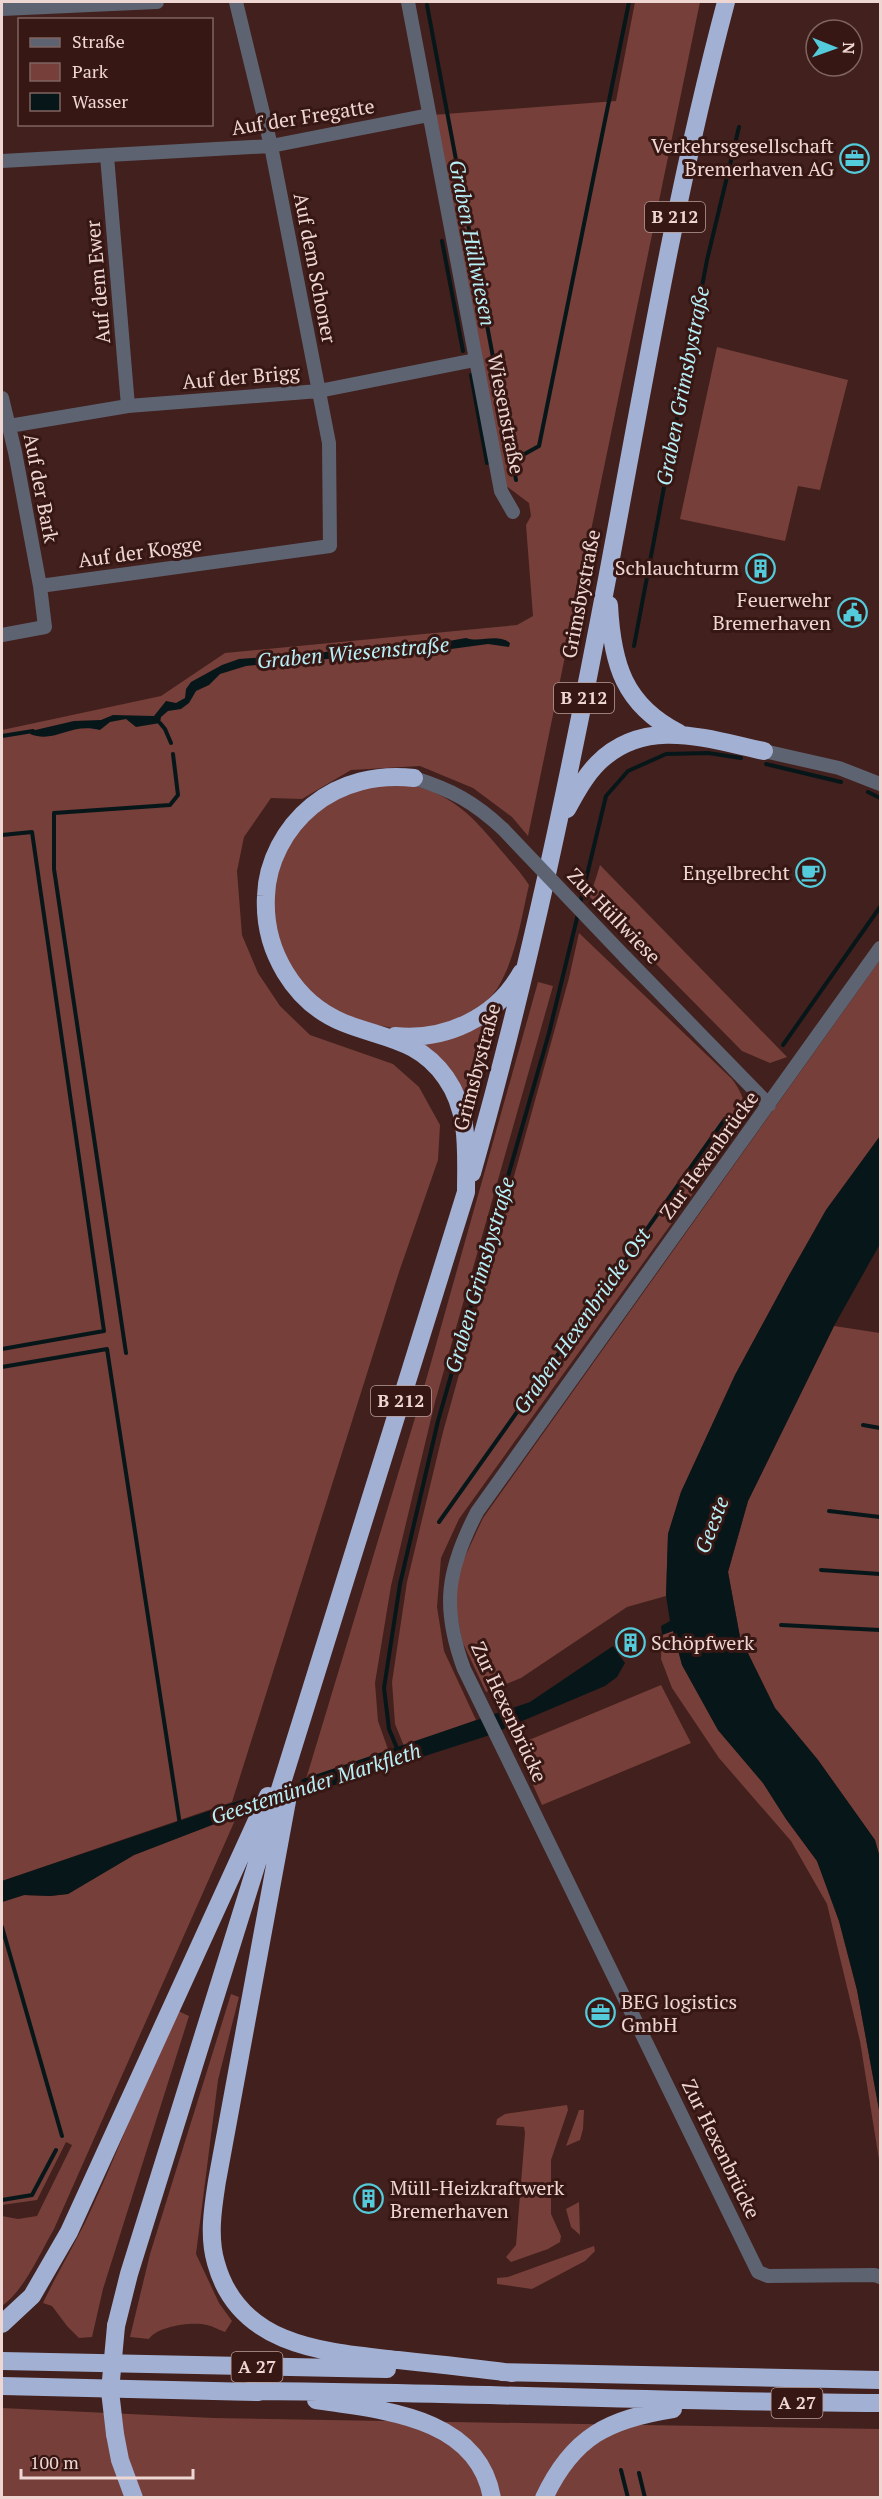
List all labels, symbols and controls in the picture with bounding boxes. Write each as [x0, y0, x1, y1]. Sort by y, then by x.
legend [18, 18, 213, 126]
north arrow [804, 18, 864, 78]
text: Straße [72, 29, 125, 53]
text: N [838, 42, 860, 55]
text: Park [72, 59, 109, 83]
text: Wasser [72, 89, 128, 113]
street label: Auf der Fregatte [229, 92, 376, 141]
place label: Verkehrsgesellschaft Bremerhaven AG [651, 132, 835, 182]
office icon: Verkehrsgesellschaft Bremerhaven AG [839, 142, 871, 174]
water label: Graben Hüllwiesen [443, 157, 503, 328]
street label: Auf dem Schoner [288, 190, 343, 346]
road number: B 212 [645, 202, 705, 232]
street label: Auf dem Ewer [79, 219, 116, 345]
water label: Graben Grimsbystraße [649, 283, 715, 488]
street label: Wiesenstraße [482, 351, 531, 476]
street label: Auf der Brigg [181, 358, 301, 395]
street label: Auf der Bark [18, 431, 65, 546]
street label: Grimsbystraße [555, 527, 606, 661]
street label: Auf der Kogge [76, 529, 204, 574]
building icon: Schlauchturm [744, 552, 776, 584]
place label: Schlauchturm [615, 554, 739, 581]
place label: Feuerwehr Bremerhaven [712, 586, 831, 636]
public building icon: Feuerwehr Bremerhaven [836, 596, 868, 628]
water label: Graben Wiesenstraße [256, 630, 451, 674]
road number: B 212 [554, 683, 614, 713]
cafe icon: Engelbrecht [795, 857, 827, 889]
place label: Engelbrecht [683, 859, 791, 886]
street label: Zur Hüllwiese [562, 862, 667, 970]
street label: Grimsbystraße [447, 1000, 506, 1133]
street label: Zur Hexenbrücke [653, 1085, 764, 1224]
water label: Graben Grimsbystraße [438, 1173, 521, 1376]
water label: Graben Hexenbrücke Ost [506, 1221, 657, 1419]
road number: B 212 [371, 1386, 431, 1416]
water label: Geeste [687, 1492, 735, 1557]
building icon: Schöpfwerk [614, 1627, 646, 1659]
place label: Schöpfwerk [651, 1629, 755, 1656]
street label: Zur Hexenbrücke [465, 1637, 554, 1786]
water label: Geestemünder Markfleth [207, 1736, 424, 1830]
place label: BEG logistics GmbH [621, 1988, 737, 2038]
office icon: BEG logistics GmbH [584, 1997, 616, 2029]
street label: Zur Hexenbrücke [676, 2075, 767, 2223]
place label: Müll-Heizkraftwerk Bremerhaven [390, 2174, 565, 2224]
building icon: Müll-Heizkraftwerk Bremerhaven [353, 2183, 385, 2215]
road number: A 27 [232, 2352, 282, 2382]
road number: A 27 [772, 2388, 822, 2418]
scale bar [21, 2442, 194, 2480]
text: 100 m [30, 2450, 79, 2474]

